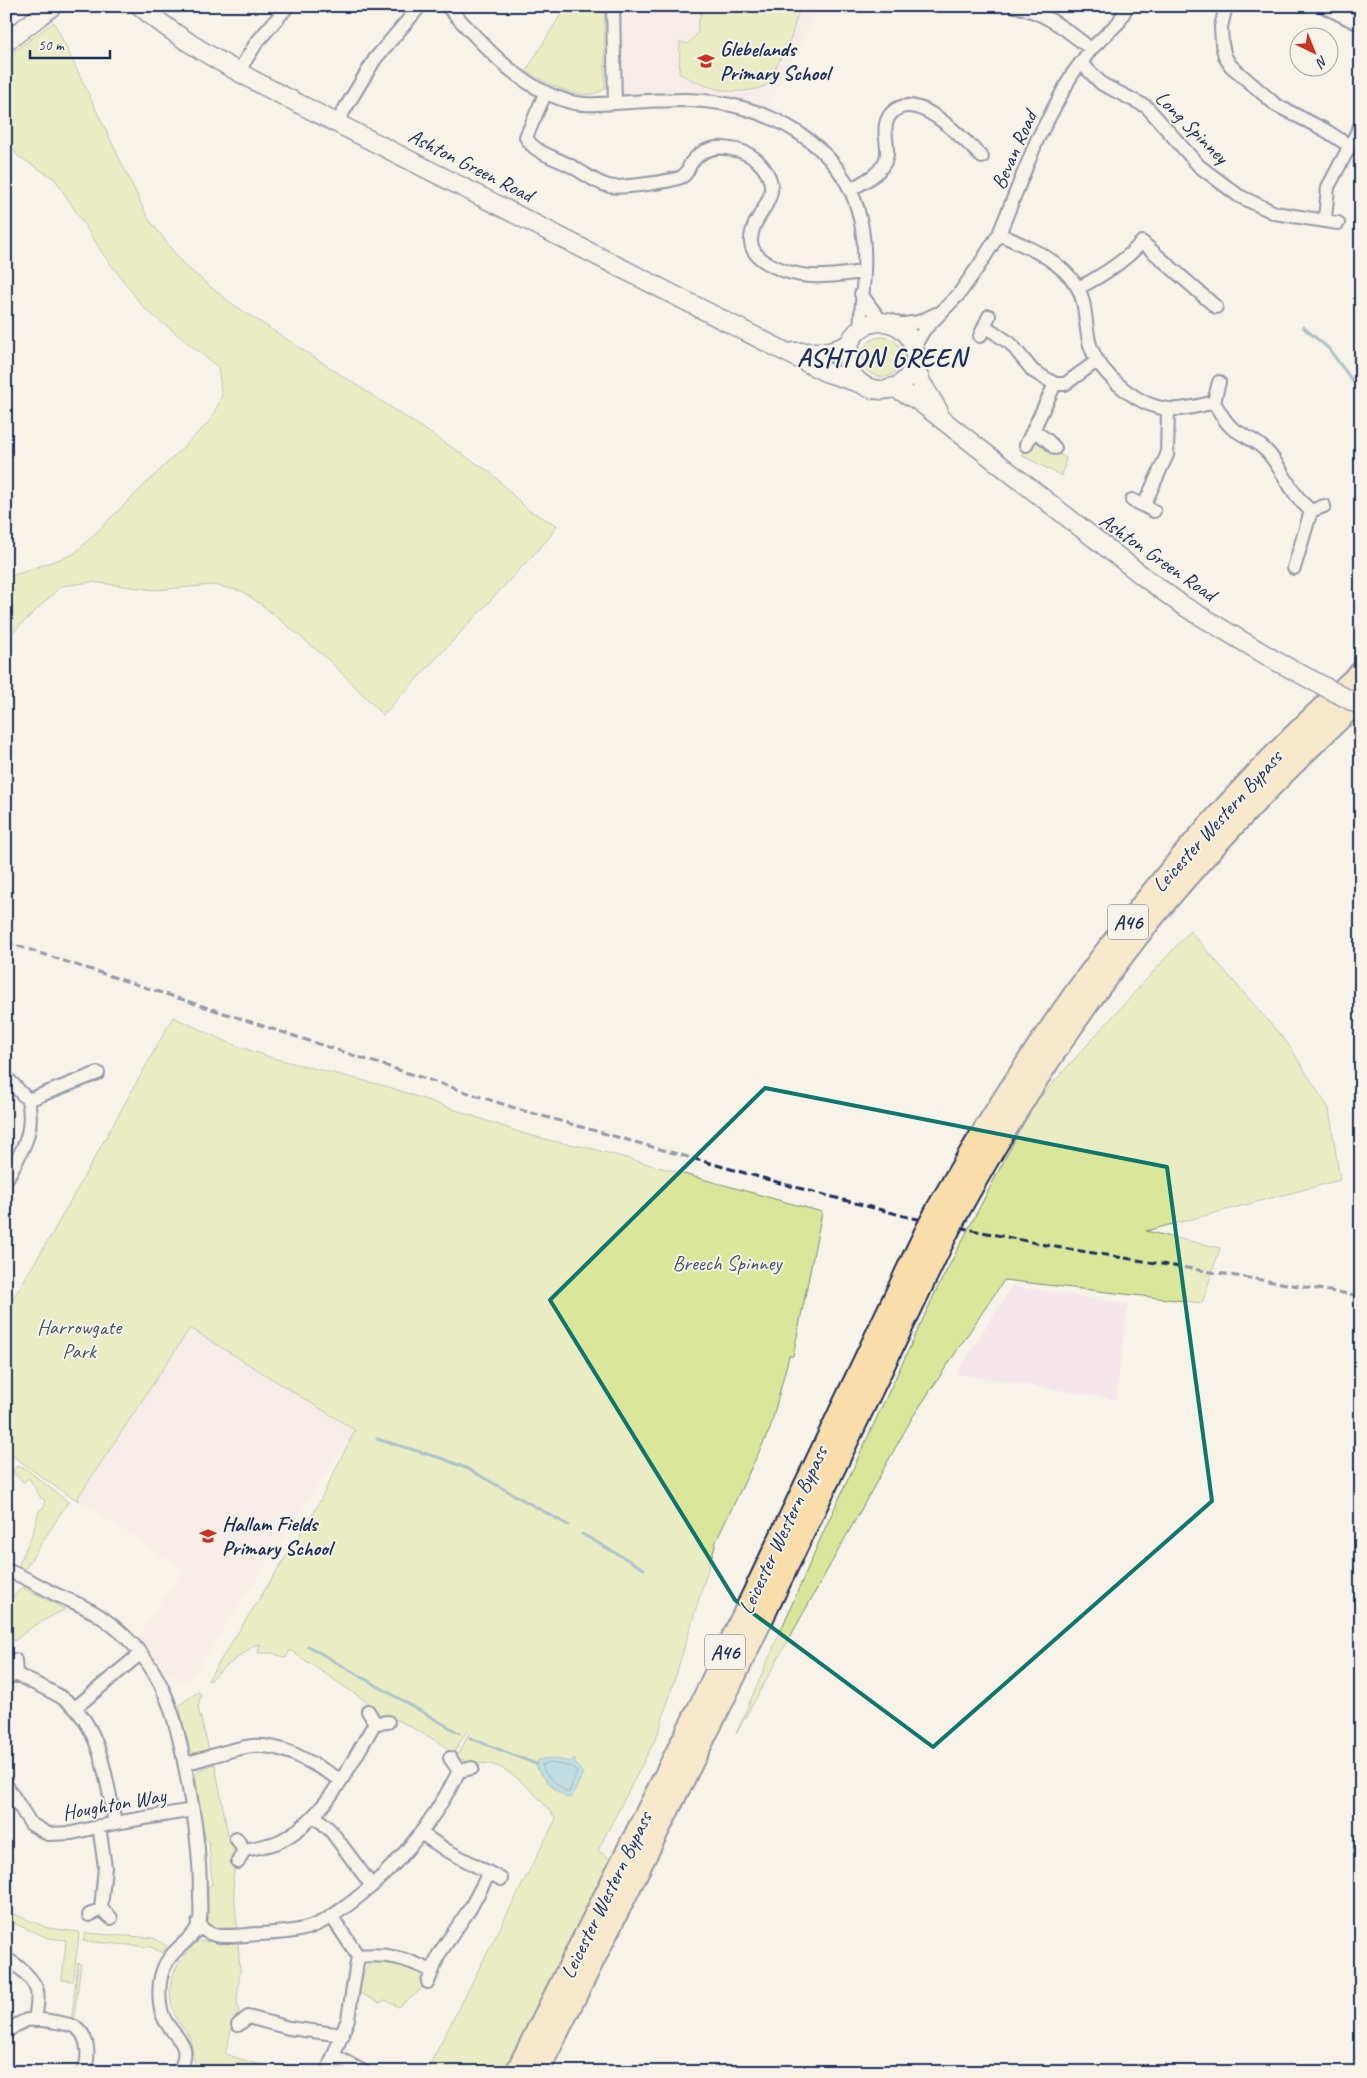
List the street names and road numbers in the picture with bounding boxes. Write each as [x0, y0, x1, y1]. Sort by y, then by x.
street label: Long Spinney [1150, 85, 1235, 170]
street label: Bevan Road [985, 104, 1044, 193]
street label: Ashton Green Road [404, 122, 541, 209]
street label: Ashton Green Road [1095, 507, 1224, 609]
street label: Leicester Western Bypass [1146, 743, 1289, 897]
road number: A46 [1108, 904, 1148, 940]
street label: Leicester Western Bypass [733, 1440, 834, 1618]
road number: A46 [705, 1634, 745, 1670]
street label: Houghton Way [60, 1782, 169, 1826]
street label: Leicester Western Bypass [554, 1806, 658, 1983]

